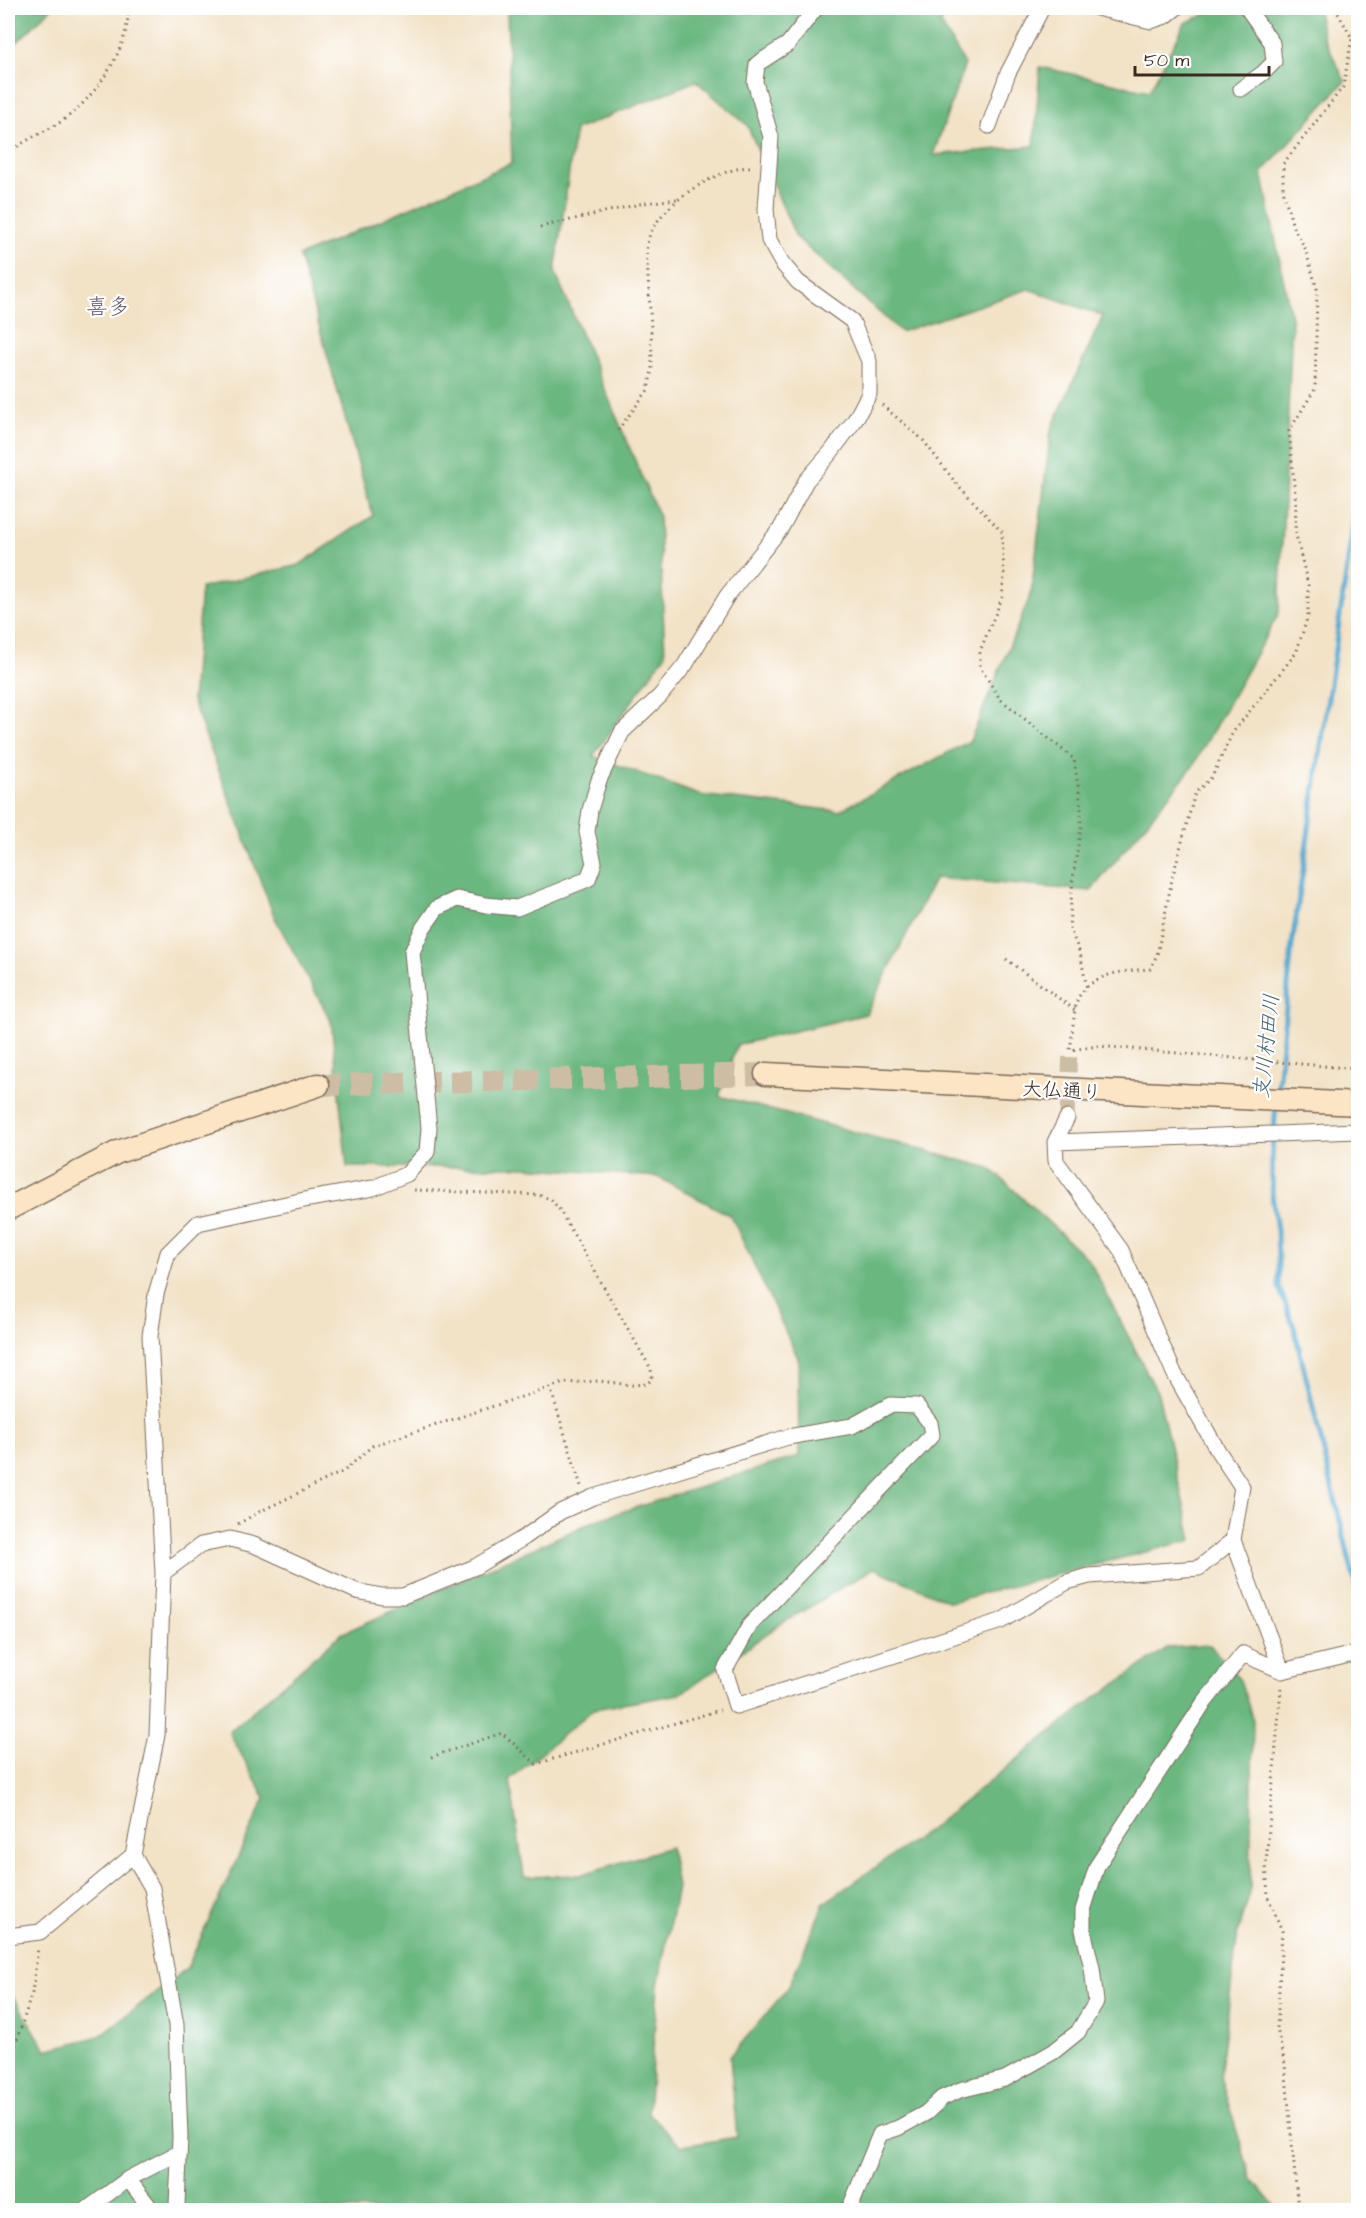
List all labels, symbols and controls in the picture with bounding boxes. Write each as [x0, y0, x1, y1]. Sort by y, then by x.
scale bar [1135, 39, 1268, 77]
text: 50 m [1144, 48, 1189, 73]
district label: 喜多 [86, 292, 130, 323]
water label: 支川村田川 [1247, 992, 1286, 1100]
street label: 大仏通り [1021, 1075, 1103, 1107]

